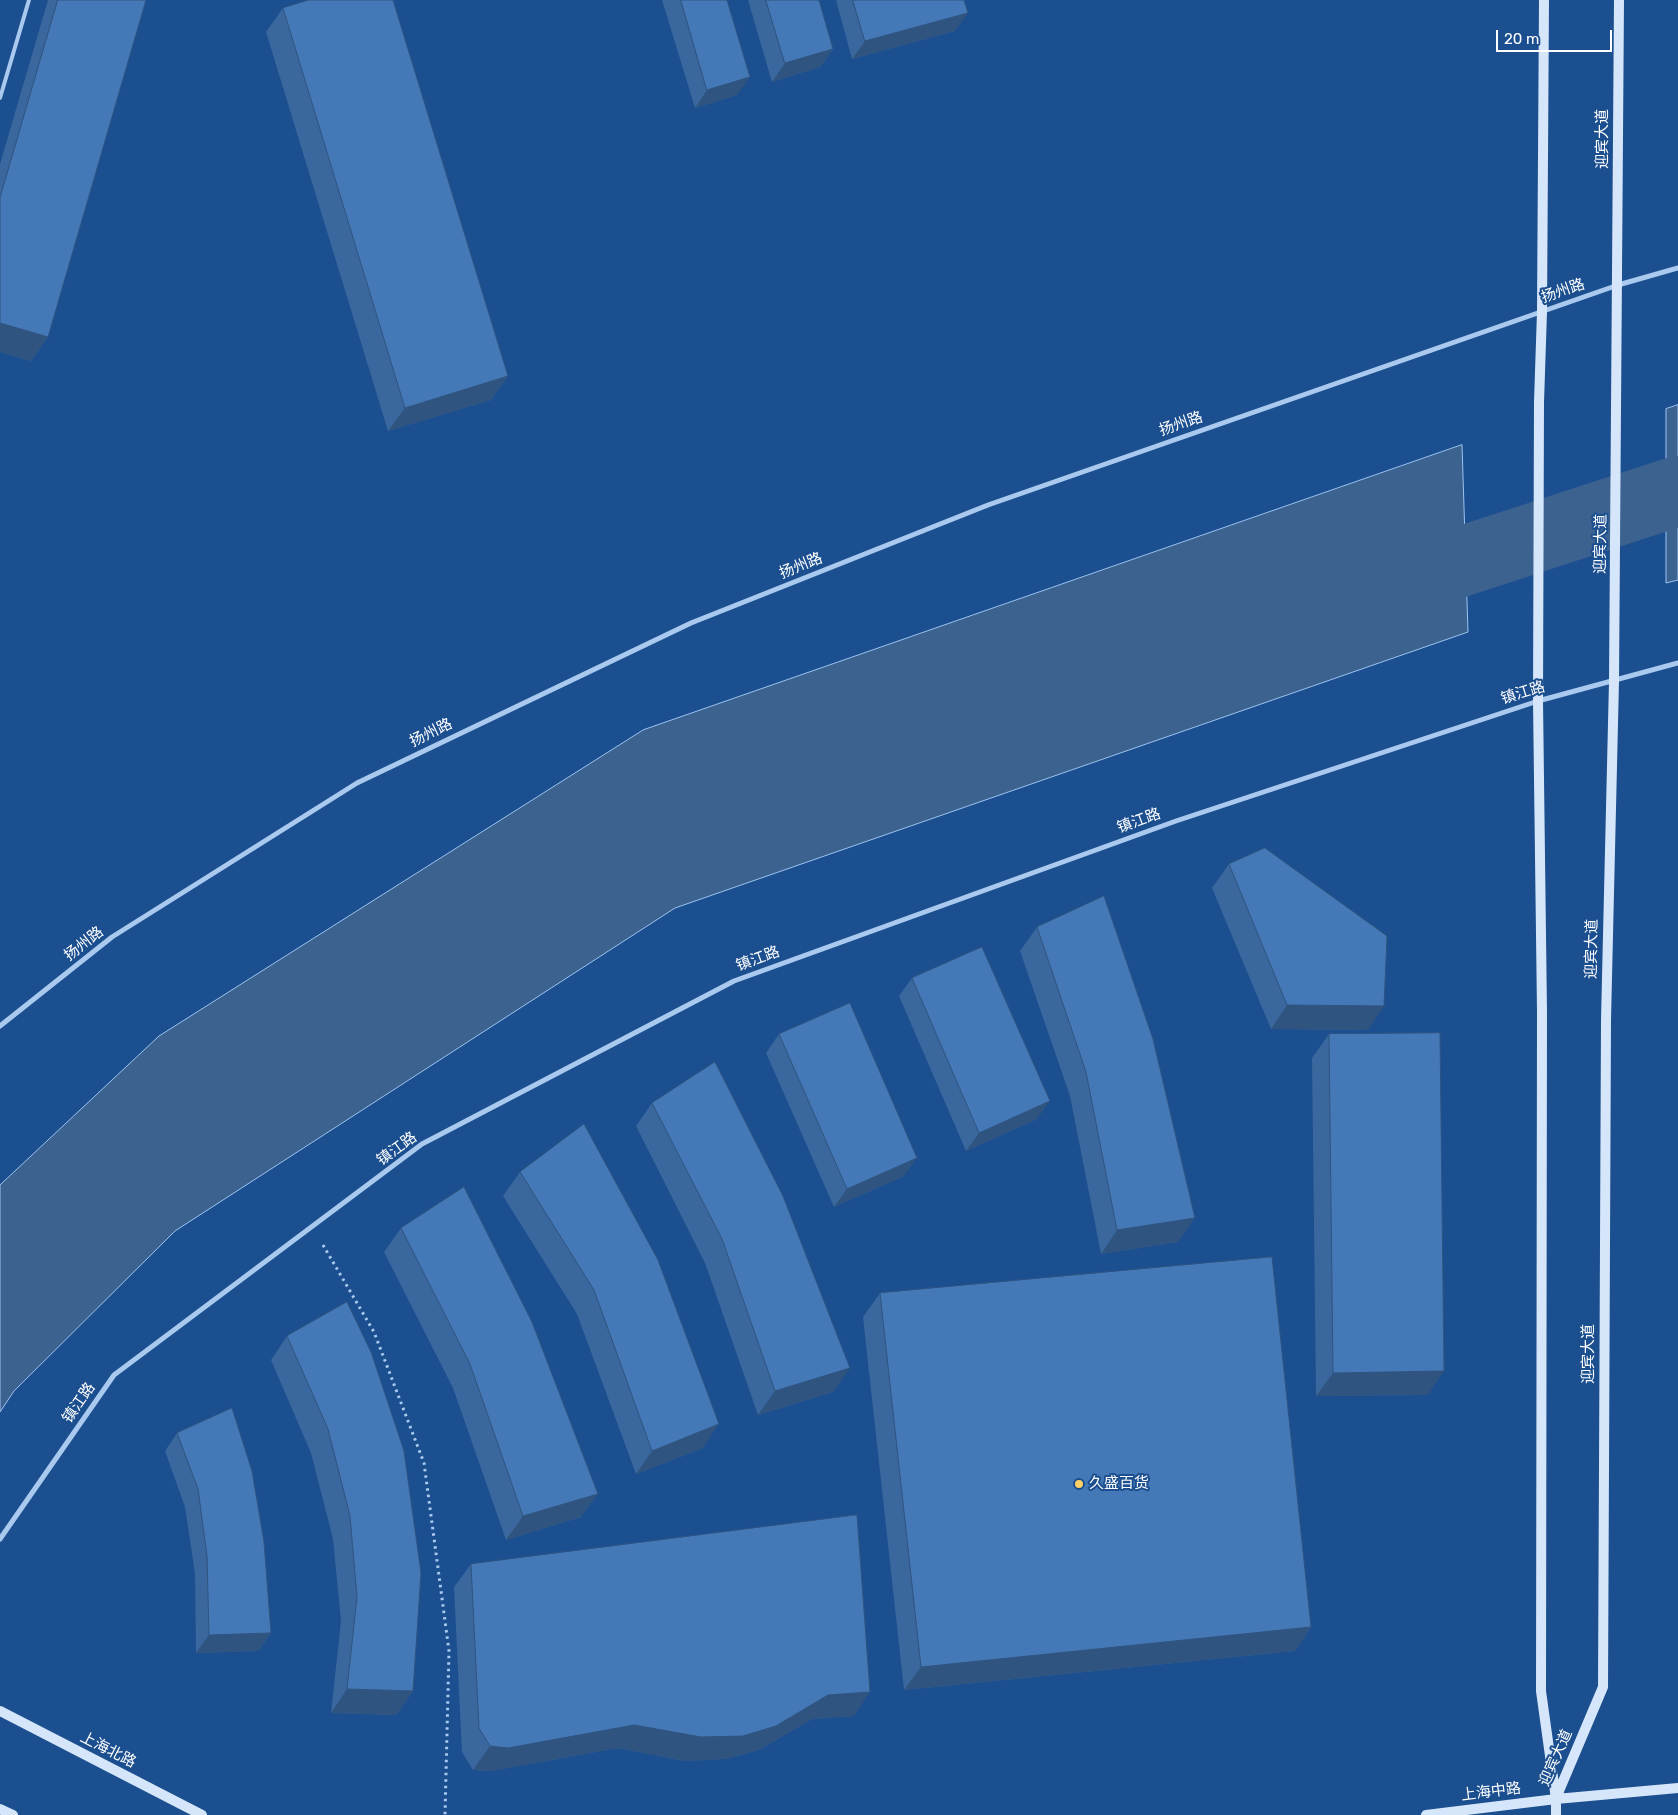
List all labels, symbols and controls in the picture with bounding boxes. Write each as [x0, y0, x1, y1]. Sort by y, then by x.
scale bar [1498, 20, 1614, 52]
text: 20 m [1504, 30, 1539, 48]
street label: 迎宾大道 [1594, 109, 1612, 169]
street label: 扬州路 [1539, 275, 1587, 307]
street label: 扬州路 [1157, 408, 1205, 440]
street label: 迎宾大道 [1591, 514, 1611, 574]
street label: 扬州路 [777, 549, 825, 583]
street label: 镇江路 [1499, 678, 1547, 708]
street label: 扬州路 [407, 715, 455, 751]
street label: 镇江路 [1115, 805, 1163, 837]
street label: 迎宾大道 [1582, 919, 1602, 979]
street label: 扬州路 [61, 923, 107, 965]
street label: 镇江路 [734, 943, 782, 975]
street label: 镇江路 [374, 1128, 420, 1170]
street label: 迎宾大道 [1580, 1324, 1598, 1384]
street label: 镇江路 [59, 1379, 99, 1427]
place label: 久盛百货 [1089, 1475, 1149, 1493]
marker: 久盛百货 [1073, 1478, 1085, 1490]
street label: 迎宾大道 [1536, 1727, 1576, 1789]
street label: 上海北路 [77, 1728, 139, 1772]
street label: 上海中路 [1460, 1779, 1522, 1805]

